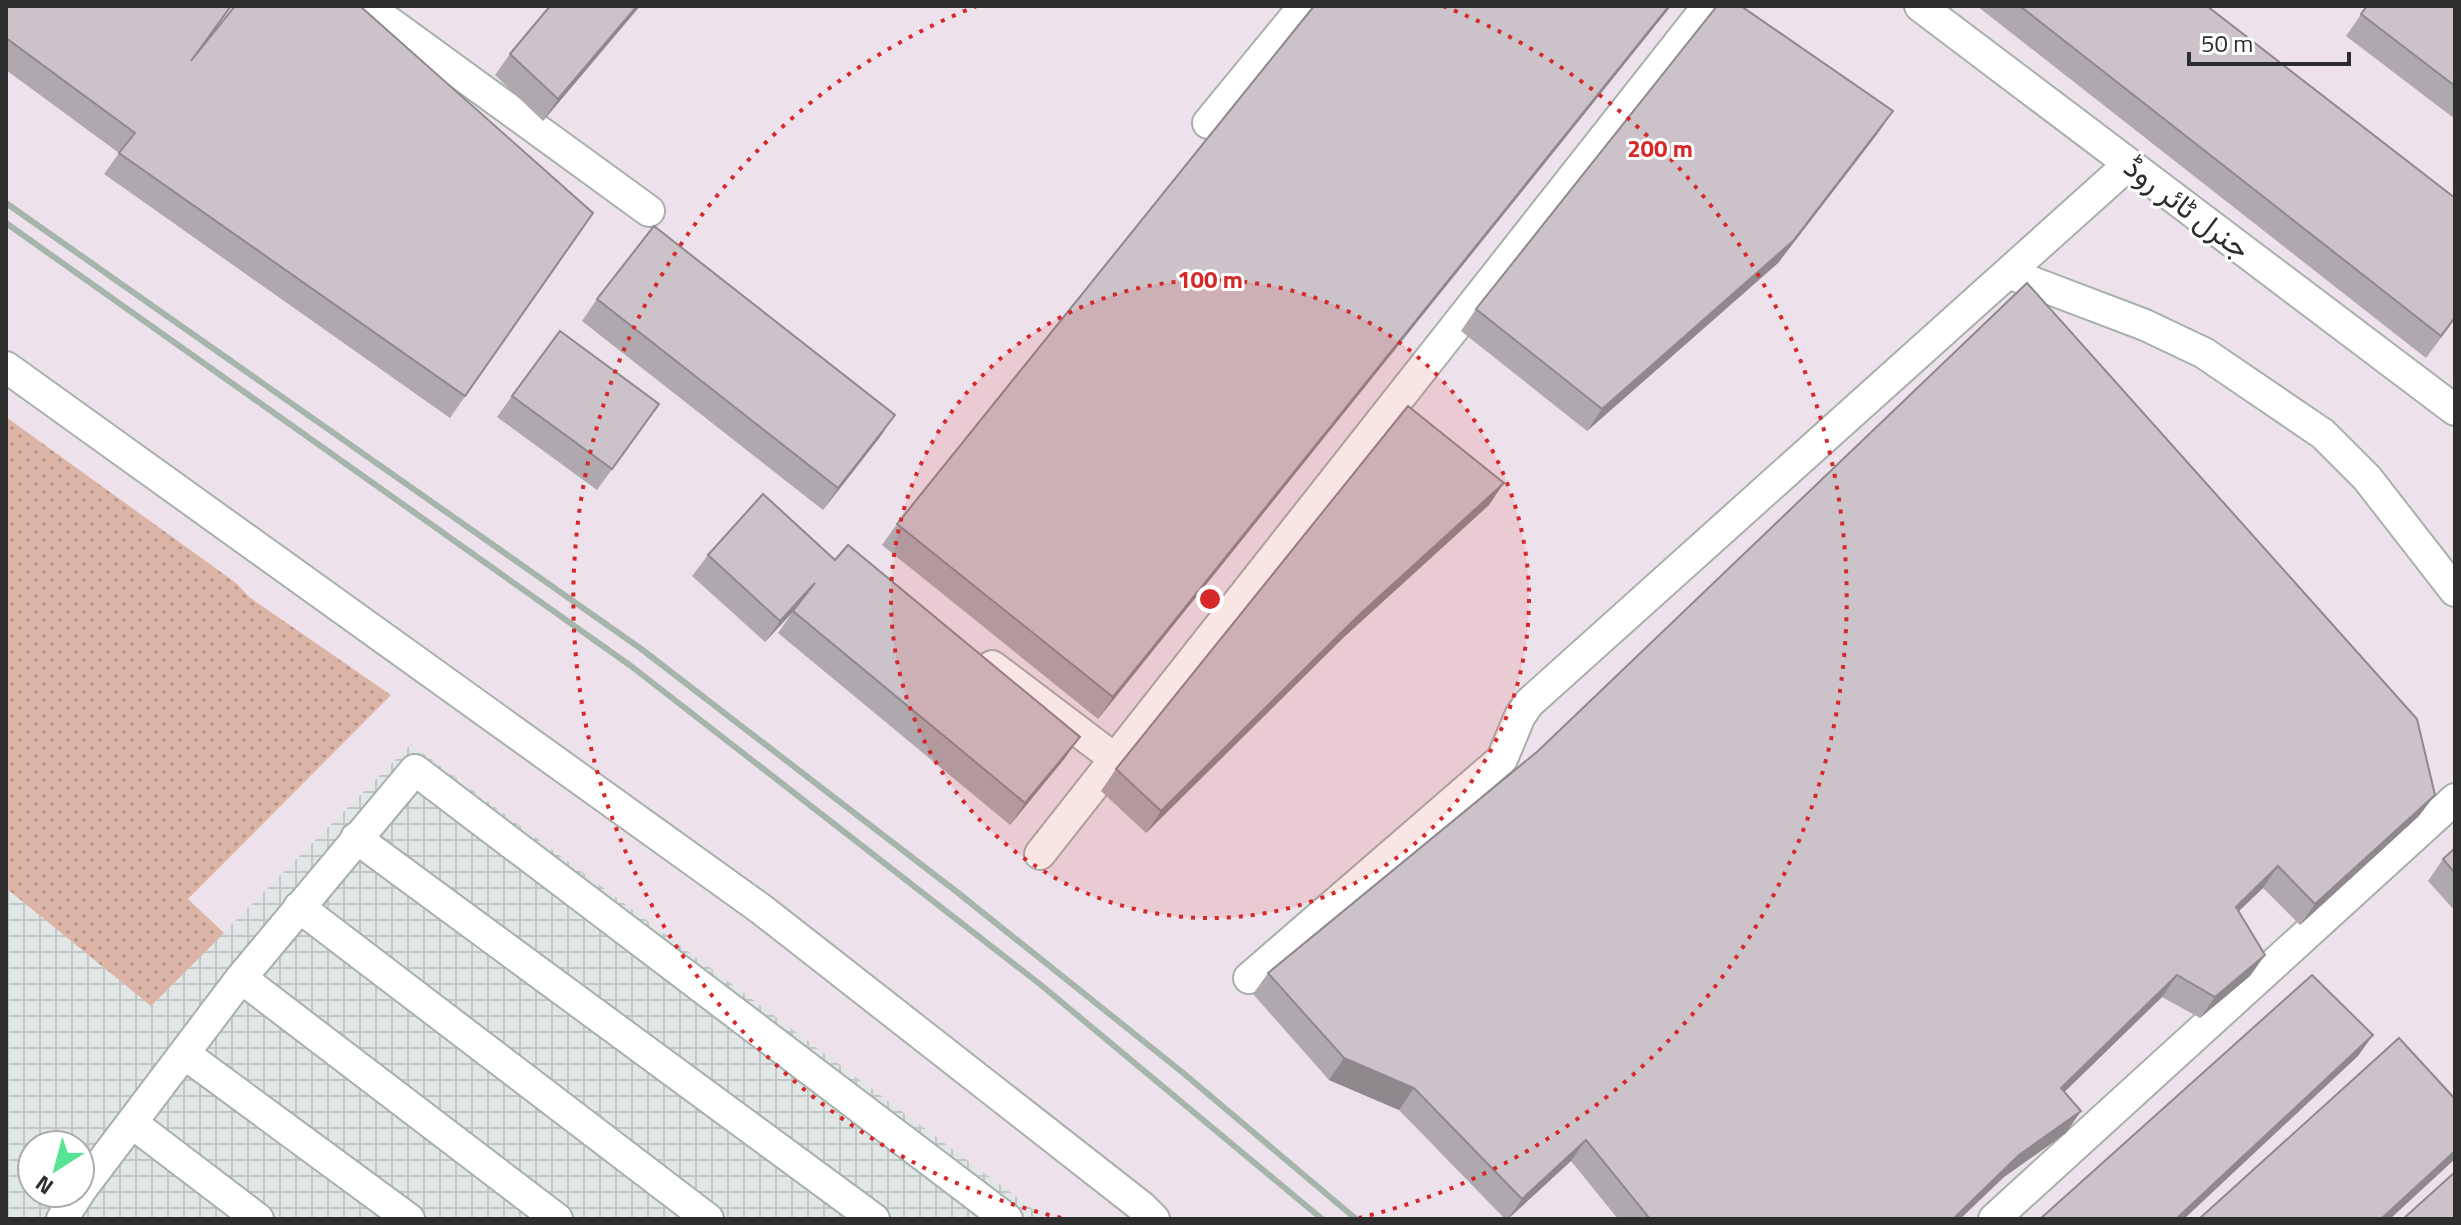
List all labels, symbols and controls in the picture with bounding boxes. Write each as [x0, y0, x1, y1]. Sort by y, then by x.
scale bar [2189, 16, 2349, 66]
text: 50 m [2201, 25, 2253, 61]
text: 200 m [1627, 130, 1693, 166]
street label: جنرل ٹائر روڈ [2115, 144, 2261, 270]
text: 100 m [1177, 261, 1243, 297]
centre of rings [1196, 585, 1224, 613]
north arrow [16, 1129, 96, 1209]
text: N [28, 1167, 60, 1203]

